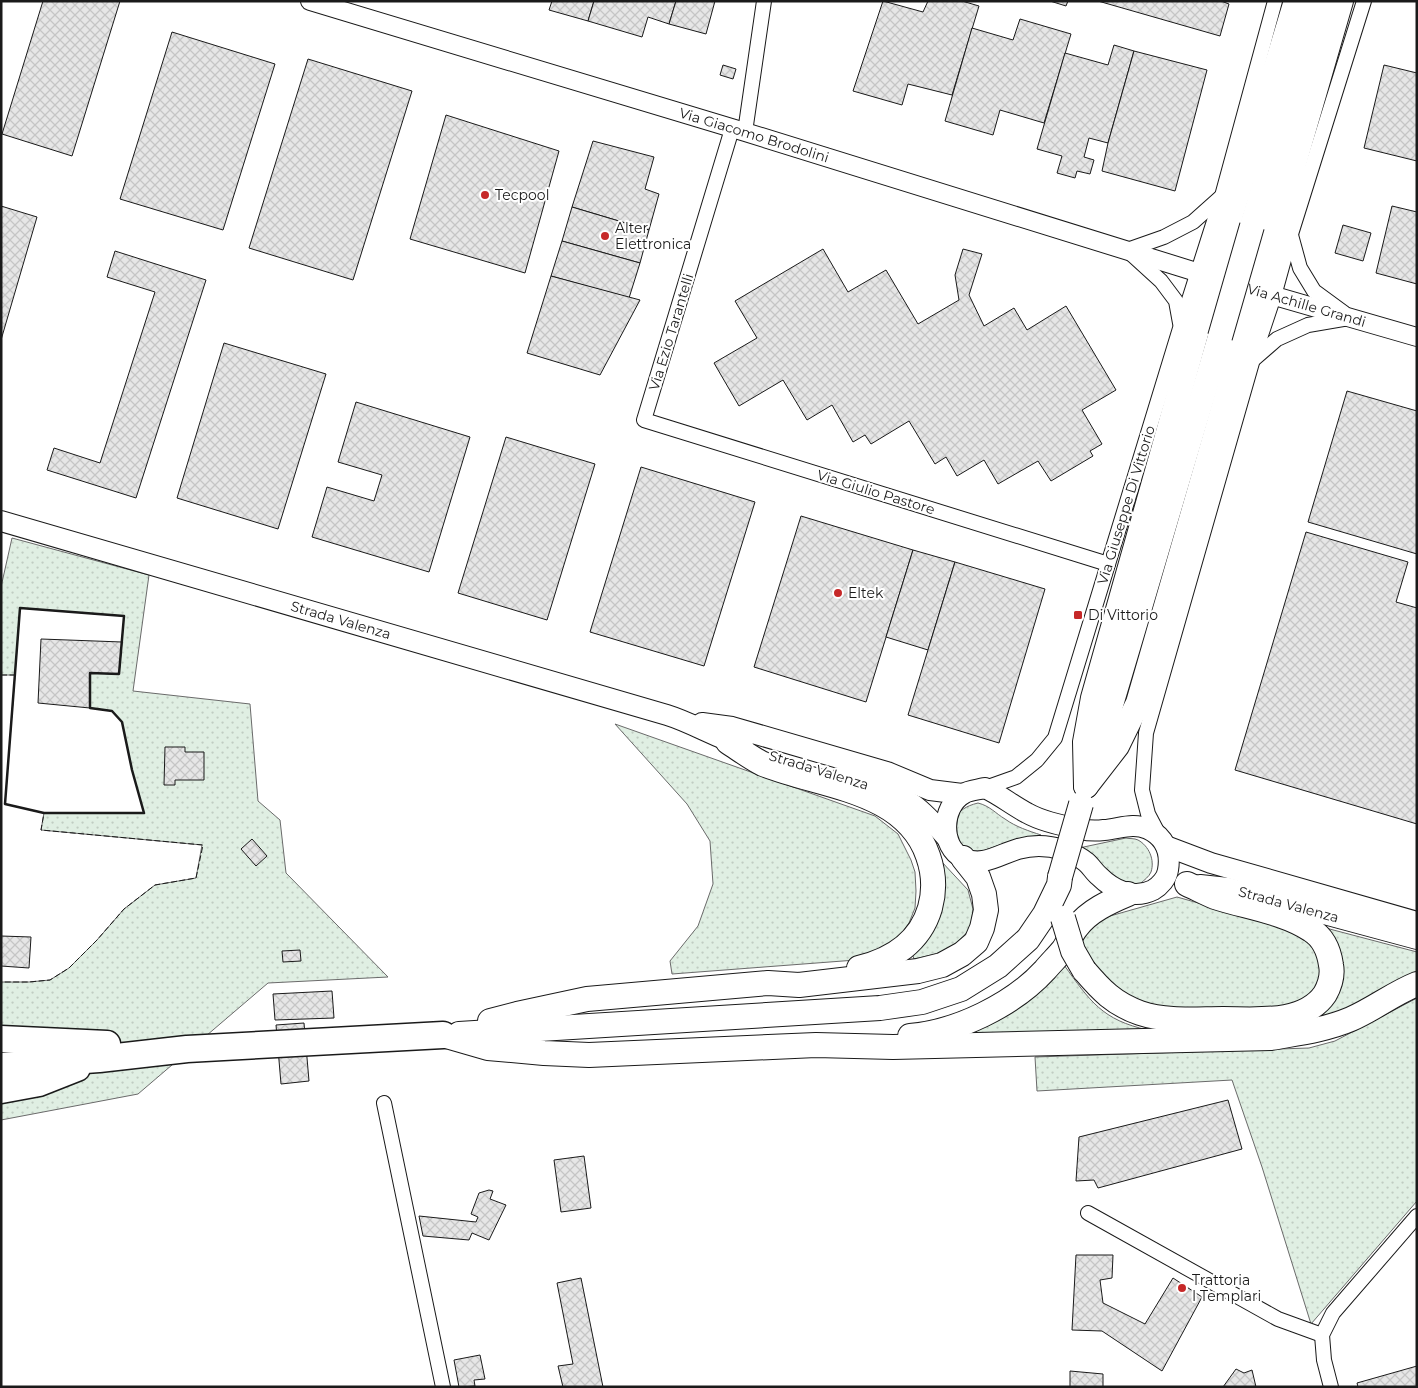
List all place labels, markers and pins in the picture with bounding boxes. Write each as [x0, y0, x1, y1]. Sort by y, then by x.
place label: Tecpool [495, 186, 549, 204]
marker: Tecpool [479, 189, 491, 201]
place label: Alter Elettronica [615, 219, 691, 253]
marker: Alter Elettronica [599, 230, 611, 242]
place label: Eltek [848, 584, 884, 602]
marker: Eltek [832, 587, 844, 599]
place label: Di Vittorio [1088, 606, 1158, 624]
marker: Di Vittorio [1072, 609, 1084, 621]
place label: Trattoria I Templari [1192, 1271, 1261, 1305]
marker: Trattoria I Templari [1176, 1282, 1188, 1294]

